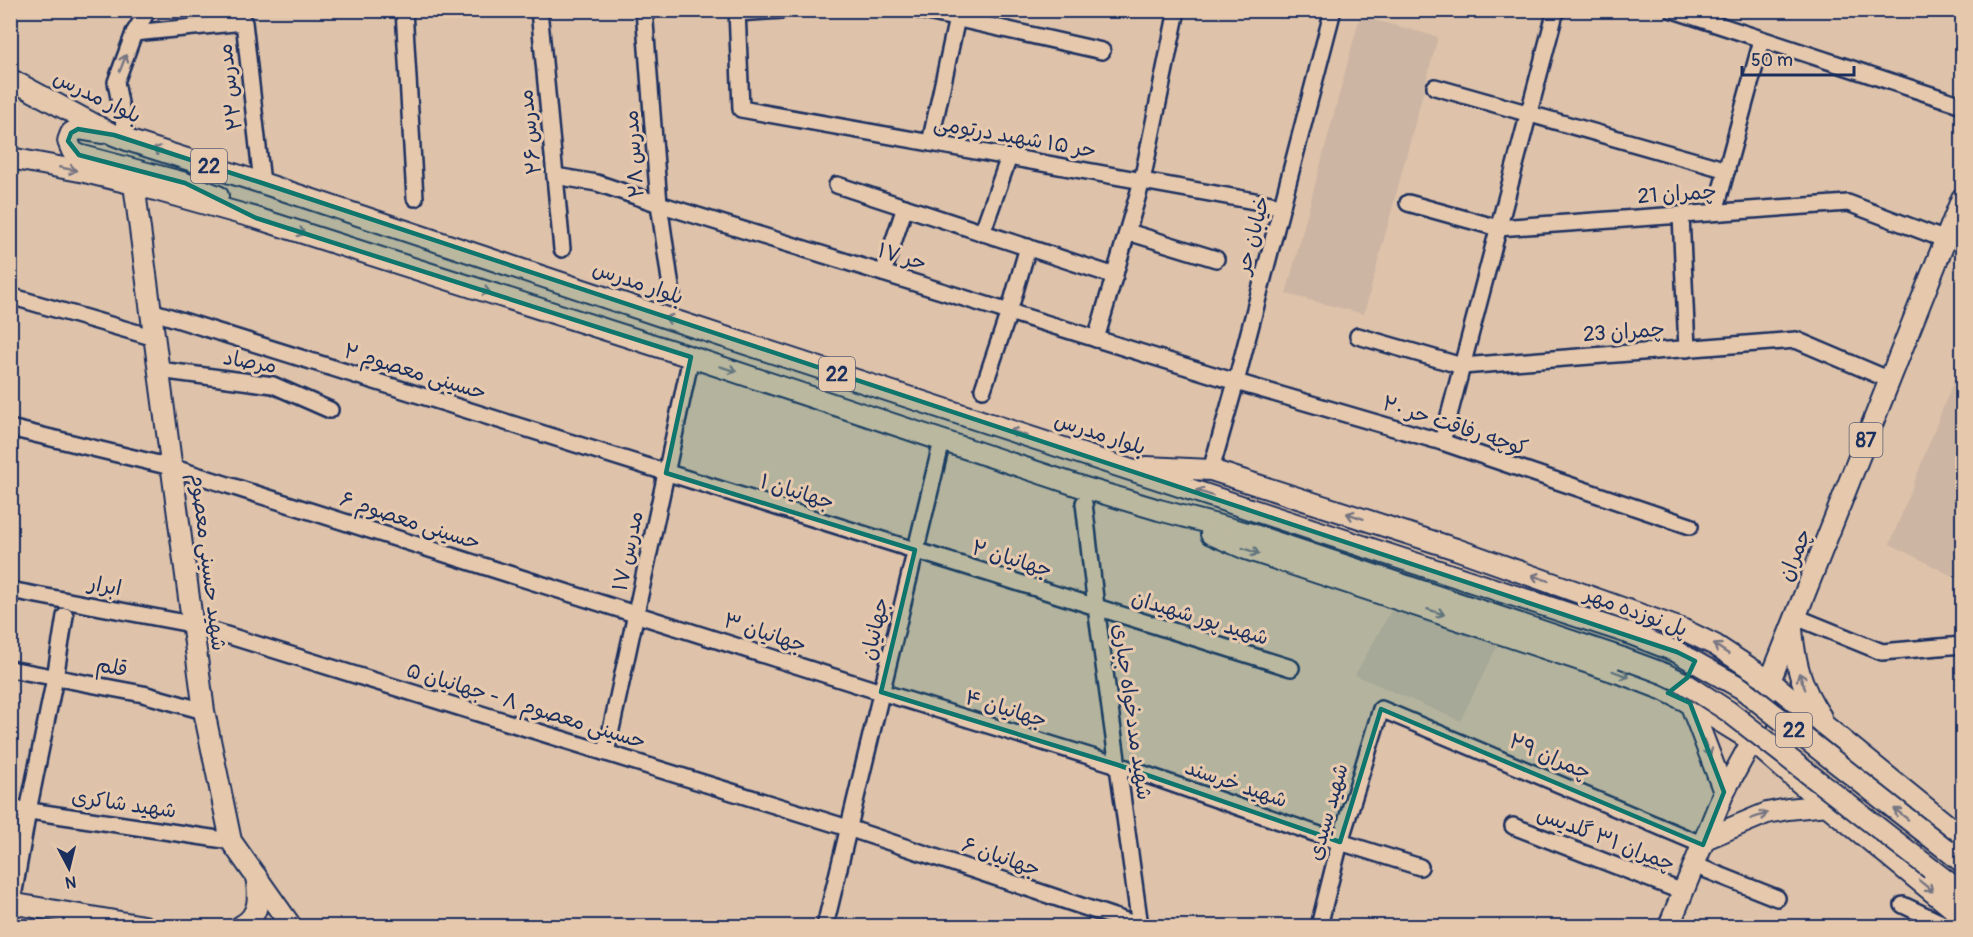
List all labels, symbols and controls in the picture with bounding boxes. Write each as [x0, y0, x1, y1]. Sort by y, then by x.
scale bar [1742, 39, 1854, 77]
street label: مدرس ۲۲ [211, 42, 249, 132]
text: 50 m [1751, 49, 1793, 72]
one-way arrow [118, 54, 129, 73]
street label: بلوار مدرس [49, 64, 145, 130]
street label: مدرس ۲۶ [512, 88, 548, 176]
street label: مدرس ۲۸ [617, 109, 651, 199]
street label: حر ۱۵ شهید درتومی [932, 109, 1098, 165]
one-way arrow [152, 145, 171, 156]
road number: 22 [191, 149, 227, 183]
one-way arrow [58, 164, 77, 175]
street label: چمران 21 [1637, 178, 1717, 210]
street label: خیابان حر [1229, 193, 1276, 279]
one-way arrow [287, 226, 306, 237]
street label: حر ۱۷ [874, 237, 930, 277]
street label: بلوار مدرس [589, 255, 687, 311]
one-way arrow [472, 285, 491, 296]
one-way arrow [664, 314, 683, 325]
street label: چمران 23 [1582, 316, 1666, 348]
street label: حسینی معصوم ۲ [340, 337, 490, 408]
street label: مرصاد [221, 344, 279, 380]
road number: 22 [819, 357, 855, 391]
one-way arrow [718, 365, 737, 376]
street label: کوچه رفاقت حر ۲۰ [1379, 390, 1531, 462]
street label: بلوار مدرس [1051, 407, 1149, 461]
road number: 87 [1850, 423, 1882, 457]
one-way arrow [1009, 426, 1028, 437]
street label: جهانیان ۱ [757, 468, 837, 516]
street label: شهید حسینی معصوم [182, 472, 232, 653]
street label: حسینی معصوم ۶ [336, 486, 484, 558]
one-way arrow [1195, 487, 1214, 498]
street label: مدرس ۱۷ [606, 508, 650, 594]
one-way arrow [1346, 510, 1365, 521]
street label: چمران [1772, 525, 1818, 585]
street label: جهانیان ۲ [969, 534, 1055, 584]
one-way arrow [1241, 546, 1260, 557]
street label: ابرار [84, 569, 124, 602]
one-way arrow [1531, 571, 1550, 582]
street label: پل نوزده مهر [1579, 580, 1691, 643]
street label: شهید پور شهیدان [1128, 584, 1272, 652]
street label: جهانیان [855, 595, 895, 663]
street label: جهانیان ۳ [720, 607, 810, 659]
one-way arrow [1426, 607, 1445, 618]
street label: شهید مددخواه جباری [1106, 622, 1158, 802]
one-way arrow [1713, 643, 1730, 655]
street label: قلم [94, 651, 130, 685]
street label: حسینی معصوم ۸ - جهانیان ۵ [402, 657, 649, 757]
one-way arrow [1611, 669, 1630, 680]
one-way arrow [1795, 672, 1806, 690]
street label: جهانیان ۴ [962, 684, 1050, 734]
road number: 22 [1776, 713, 1812, 747]
street label: چمران ۲۹ [1505, 728, 1595, 786]
one-way arrow [1702, 738, 1713, 757]
street label: شهید خرسند [1181, 754, 1291, 814]
street label: شهید سیدی [1301, 760, 1355, 864]
street label: شهید شاکری [70, 783, 178, 825]
street label: چمران ۳۱ گلدیس [1533, 800, 1679, 878]
one-way arrow [1893, 807, 1909, 820]
one-way arrow [1749, 810, 1768, 821]
street label: جهانیان ۶ [958, 831, 1044, 883]
north arrow [39, 838, 99, 898]
text: N [64, 871, 77, 893]
one-way arrow [1918, 879, 1933, 893]

